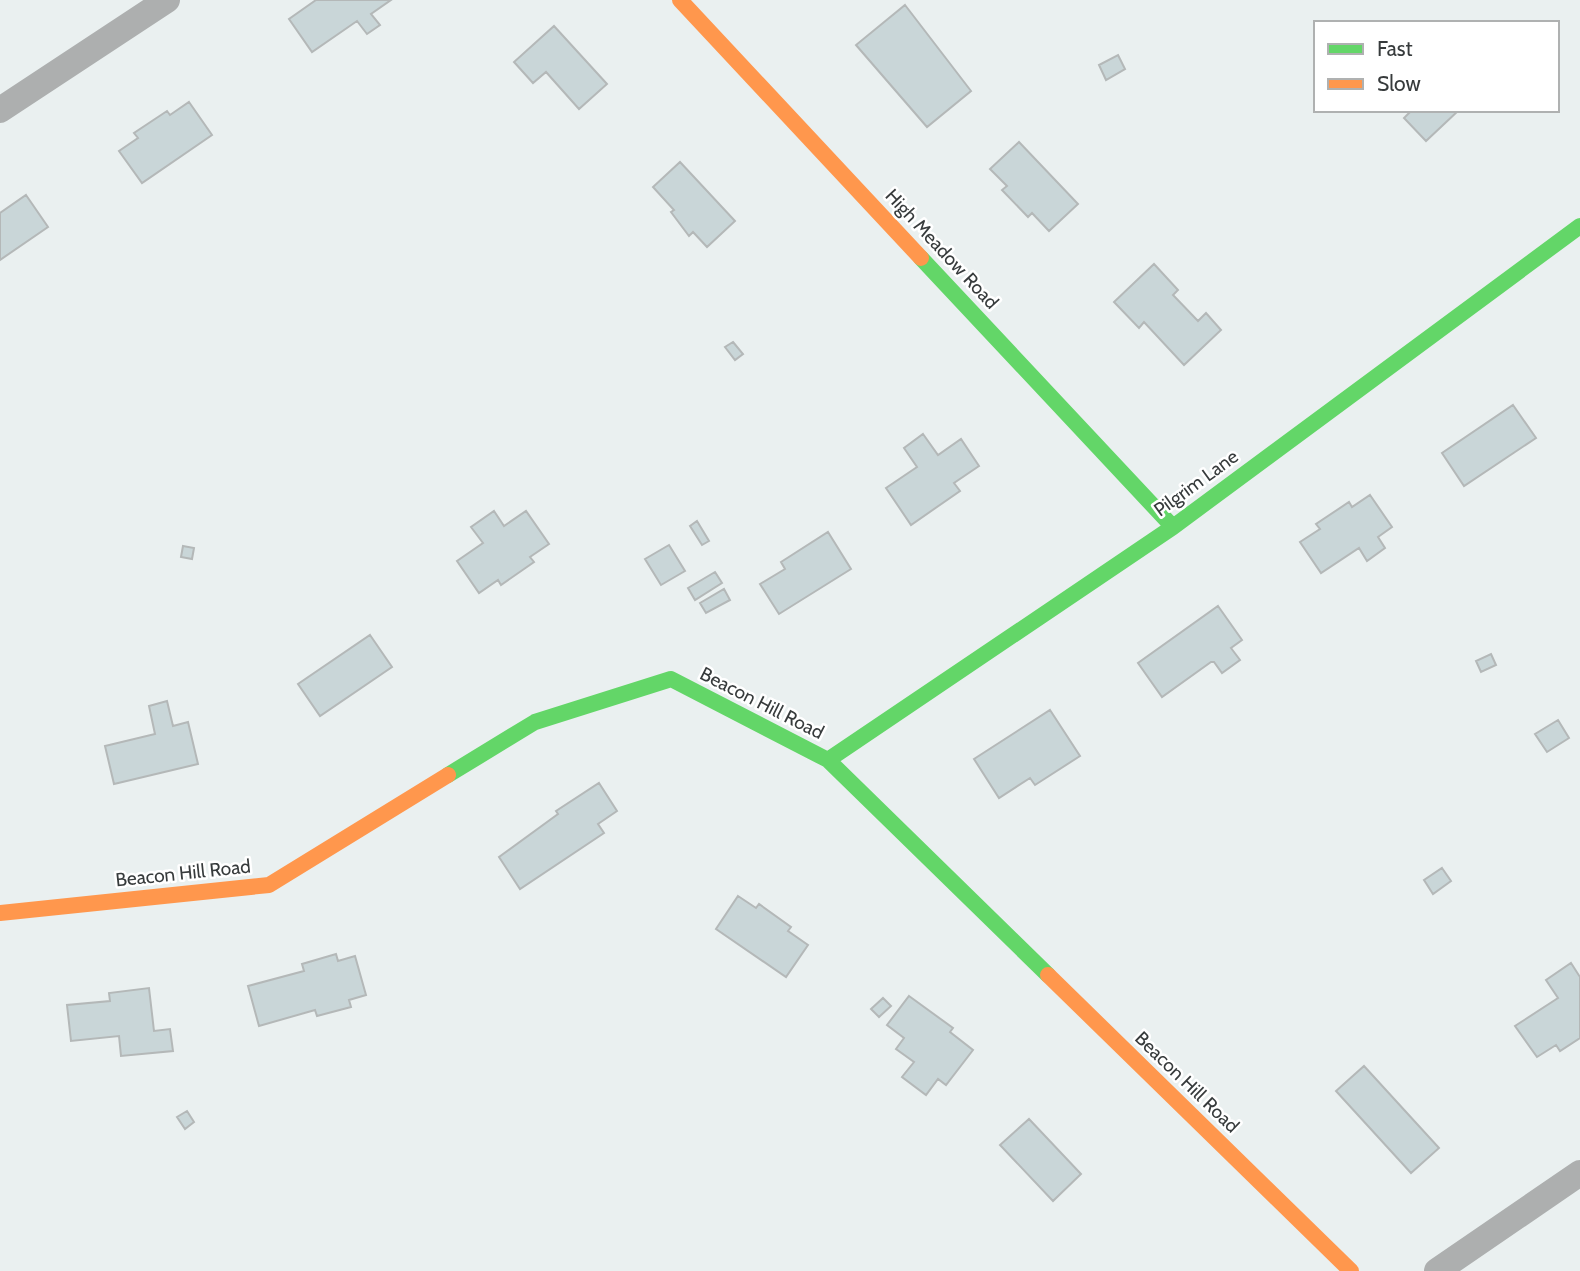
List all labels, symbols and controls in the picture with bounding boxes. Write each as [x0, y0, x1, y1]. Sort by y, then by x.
legend [1314, 21, 1559, 112]
text: Fast [1377, 36, 1413, 61]
text: Slow [1377, 71, 1421, 96]
street label: High Meadow Road [881, 184, 1003, 314]
street label: Pilgrim Lane [1149, 445, 1243, 521]
street label: Beacon Hill Road [696, 662, 828, 744]
street label: Beacon Hill Road [114, 854, 252, 892]
street label: Beacon Hill Road [1130, 1027, 1244, 1137]

